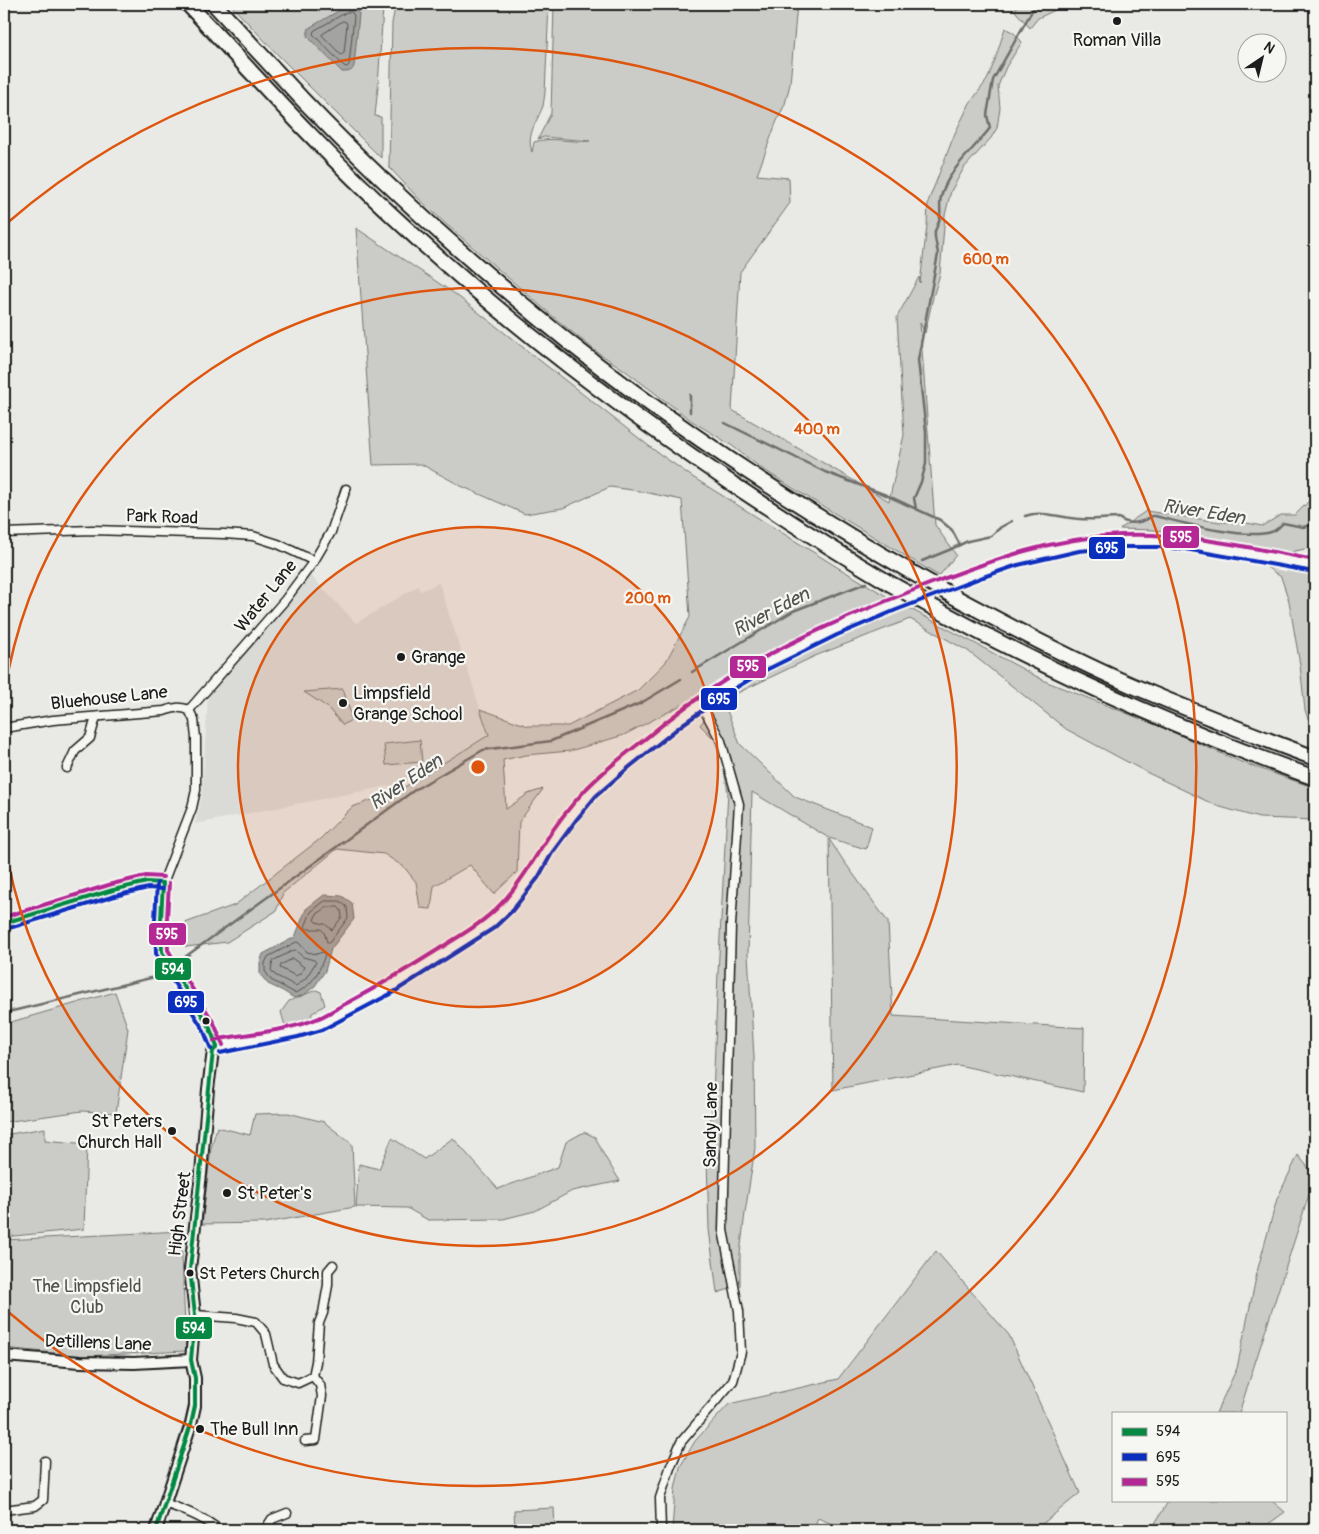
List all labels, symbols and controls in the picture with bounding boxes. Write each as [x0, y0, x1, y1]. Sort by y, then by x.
marker: Roman Villa [1111, 15, 1123, 27]
place label: Roman Villa [1073, 29, 1161, 52]
north arrow [1236, 32, 1286, 82]
text: N [1260, 38, 1278, 57]
text: 600 m [963, 250, 1009, 269]
text: 400 m [794, 420, 840, 439]
water label: River Eden [1161, 494, 1248, 531]
street label: Park Road [125, 504, 199, 530]
line badge: 595 [1162, 525, 1200, 549]
text: 595 [1170, 529, 1193, 546]
line badge: 695 [1088, 536, 1126, 560]
text: 695 [1096, 540, 1119, 557]
street label: Water Lane [230, 555, 302, 637]
water label: River Eden [729, 581, 814, 642]
text: 200 m [625, 589, 671, 608]
place label: Grange [411, 646, 465, 669]
marker: Grange [395, 651, 407, 663]
line badge: 595 [729, 655, 767, 679]
text: 595 [737, 658, 760, 675]
street label: Bluehouse Lane [49, 680, 169, 716]
place label: Limpsfield Grange School [353, 682, 463, 726]
line badge: 695 [700, 687, 738, 711]
text: 695 [708, 691, 731, 708]
marker: Limpsfield Grange School [337, 697, 349, 709]
water label: River Eden [365, 748, 448, 815]
centre of rings [469, 758, 487, 776]
line badge: 595 [148, 922, 187, 946]
text: 595 [156, 926, 179, 943]
line badge: 594 [154, 957, 192, 981]
text: 594 [162, 961, 185, 978]
line badge: 695 [167, 990, 205, 1014]
text: 695 [175, 994, 198, 1011]
unlabelled marker [201, 1016, 211, 1026]
street label: Sandy Lane [699, 1082, 723, 1168]
place label: St Peters Church Hall [77, 1110, 162, 1154]
marker: St Peters Church Hall [166, 1125, 178, 1137]
street label: High Street [163, 1170, 197, 1258]
place label: St Peter's [237, 1182, 312, 1205]
marker: St Peter's [221, 1187, 233, 1199]
place label: St Peters Church [199, 1263, 320, 1284]
marker: St Peters Church [185, 1268, 195, 1278]
park label: The Limpsfield Club [32, 1275, 142, 1319]
line badge: 594 [175, 1316, 213, 1340]
text: 594 [183, 1320, 206, 1337]
street label: Detillens Lane [44, 1330, 152, 1356]
legend [1112, 1412, 1286, 1502]
place label: The Bull Inn [210, 1418, 298, 1441]
text: 594 [1156, 1422, 1181, 1441]
marker: The Bull Inn [194, 1423, 206, 1435]
text: 695 [1156, 1448, 1181, 1467]
text: 595 [1156, 1472, 1180, 1491]

